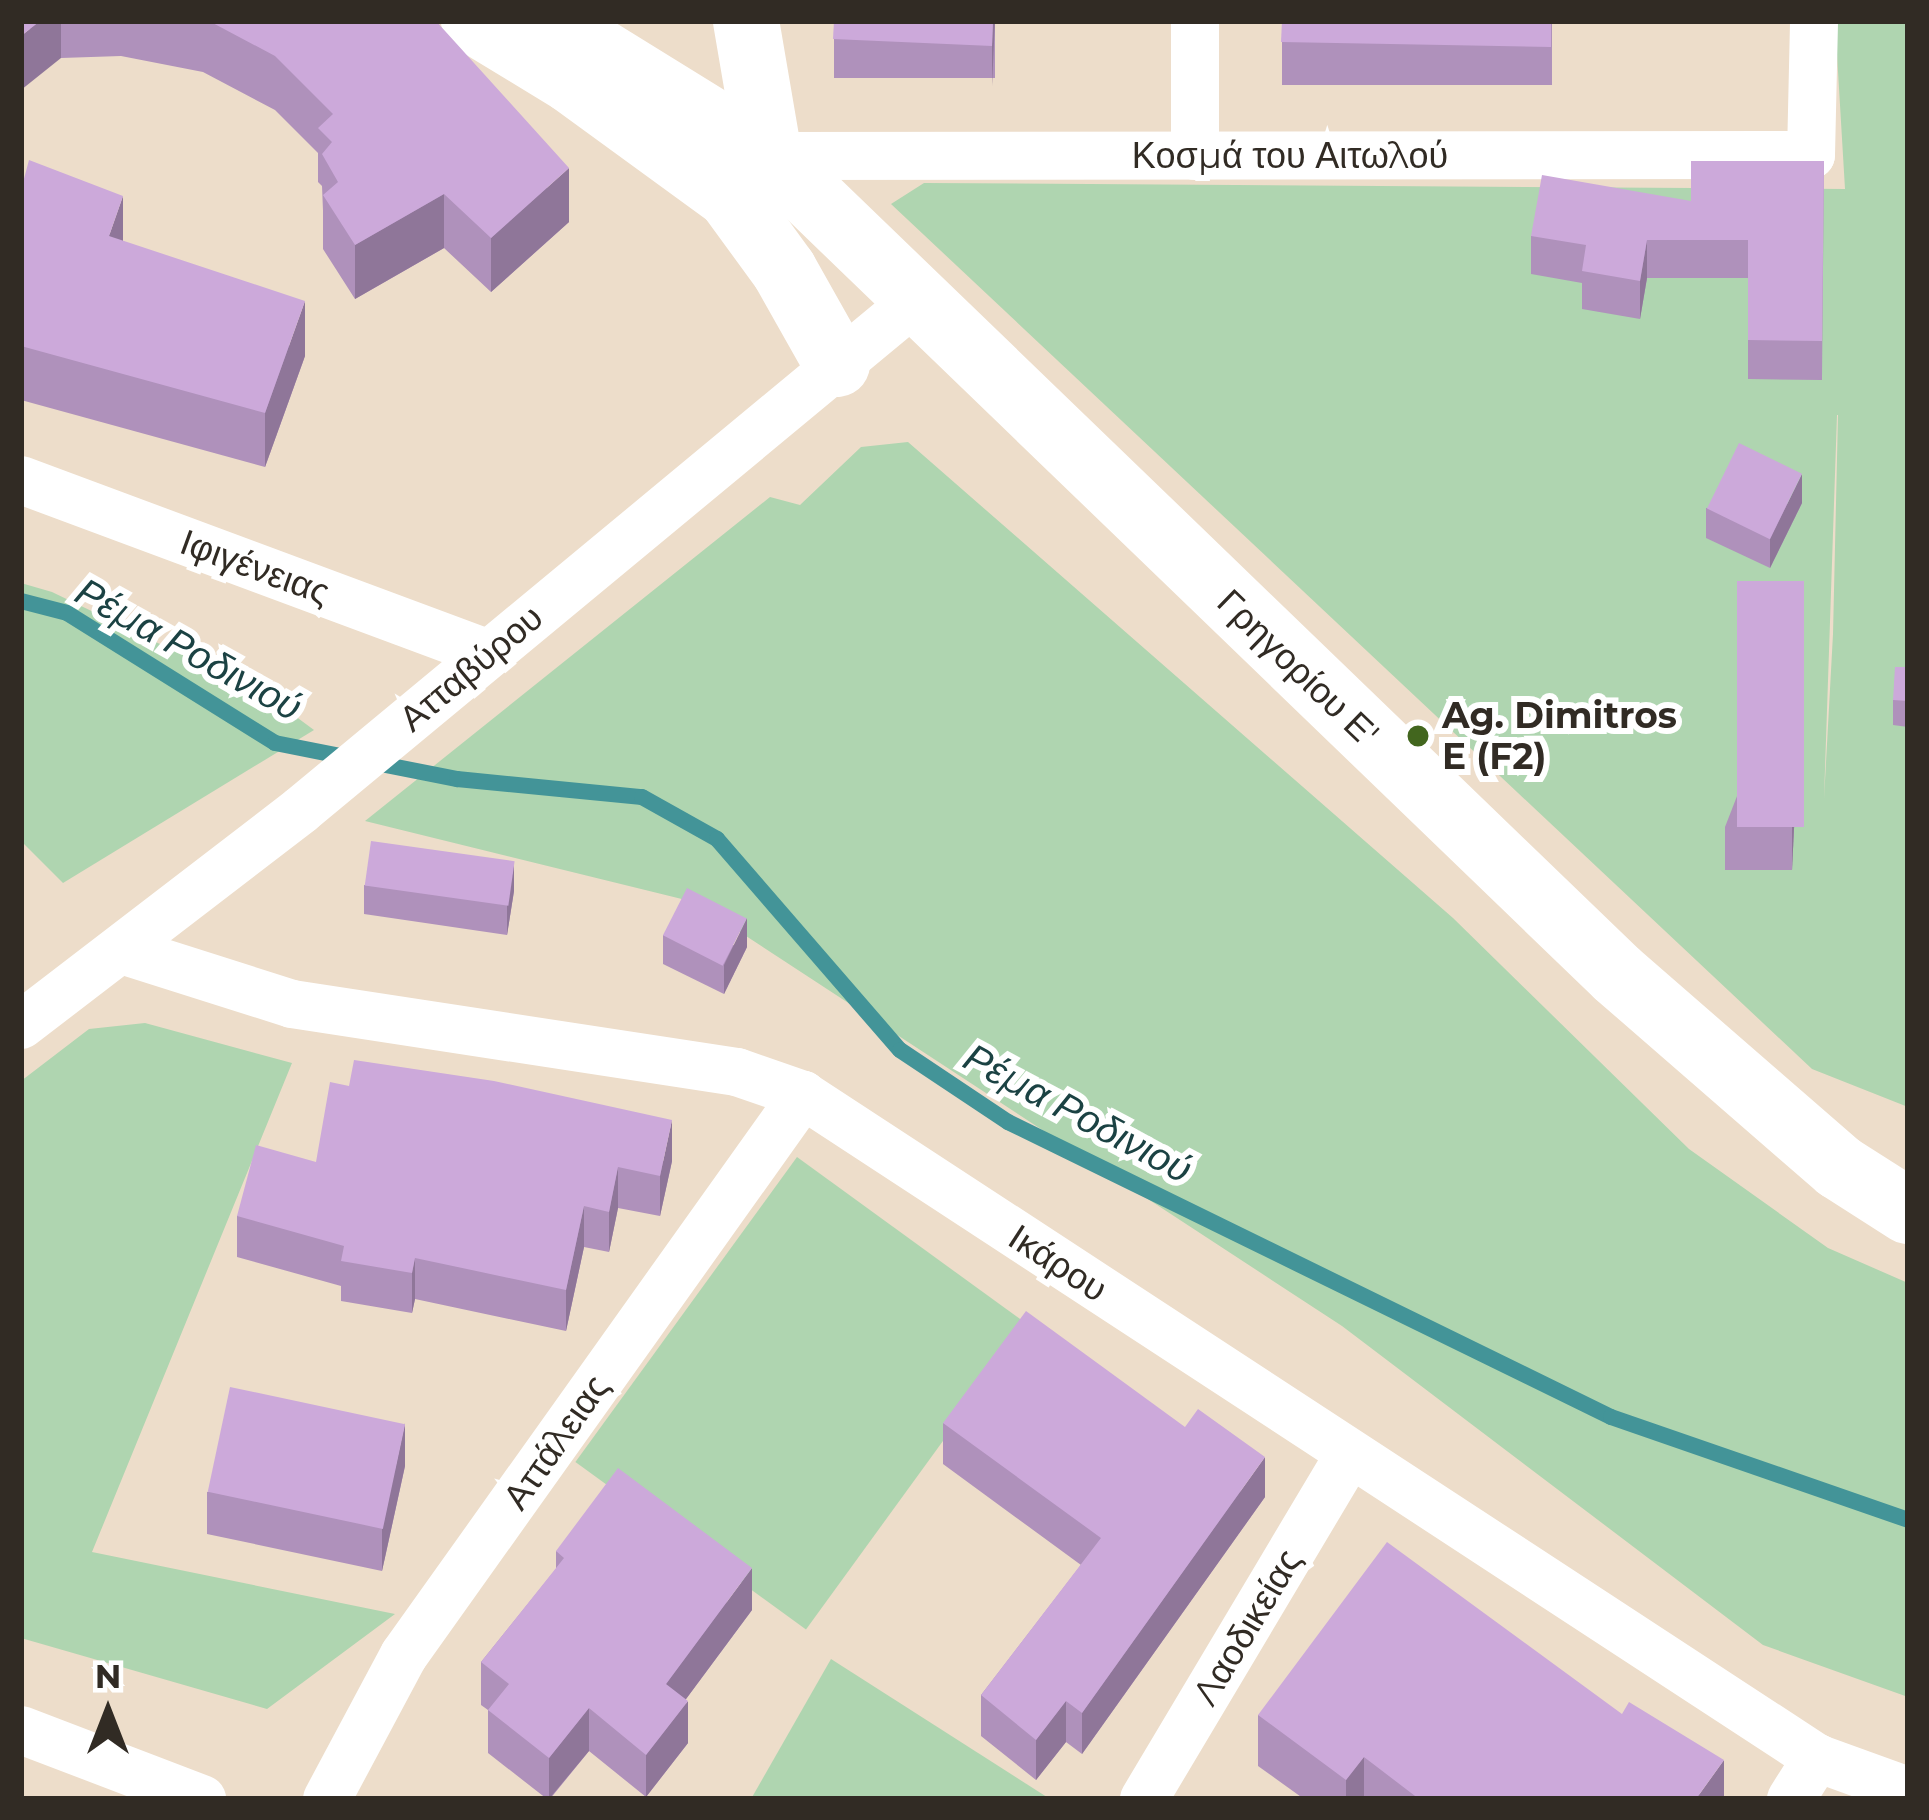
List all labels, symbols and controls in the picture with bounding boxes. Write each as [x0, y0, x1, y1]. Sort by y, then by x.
street label: Κοσμά του Αιτωλού [1132, 134, 1448, 178]
street label: Ιφιγένειας [175, 520, 335, 614]
water label: Ρέμα Ροδινιού [68, 568, 310, 730]
street label: Γρηγορίου Ε' [1208, 580, 1388, 756]
street label: Ατταβύρου [391, 596, 551, 740]
place label: Ag. Dimitros E (F2) [1442, 693, 1677, 778]
marker: Ag. Dimitros E (F2) [1405, 723, 1431, 749]
water label: Ρέμα Ροδινιού [956, 1033, 1200, 1193]
street label: Ικάρου [1001, 1215, 1115, 1311]
street label: Αττάλειας [494, 1366, 618, 1518]
street label: Λαοδικείας [1184, 1541, 1310, 1713]
north arrow [48, 1652, 168, 1772]
text: N [95, 1656, 121, 1696]

